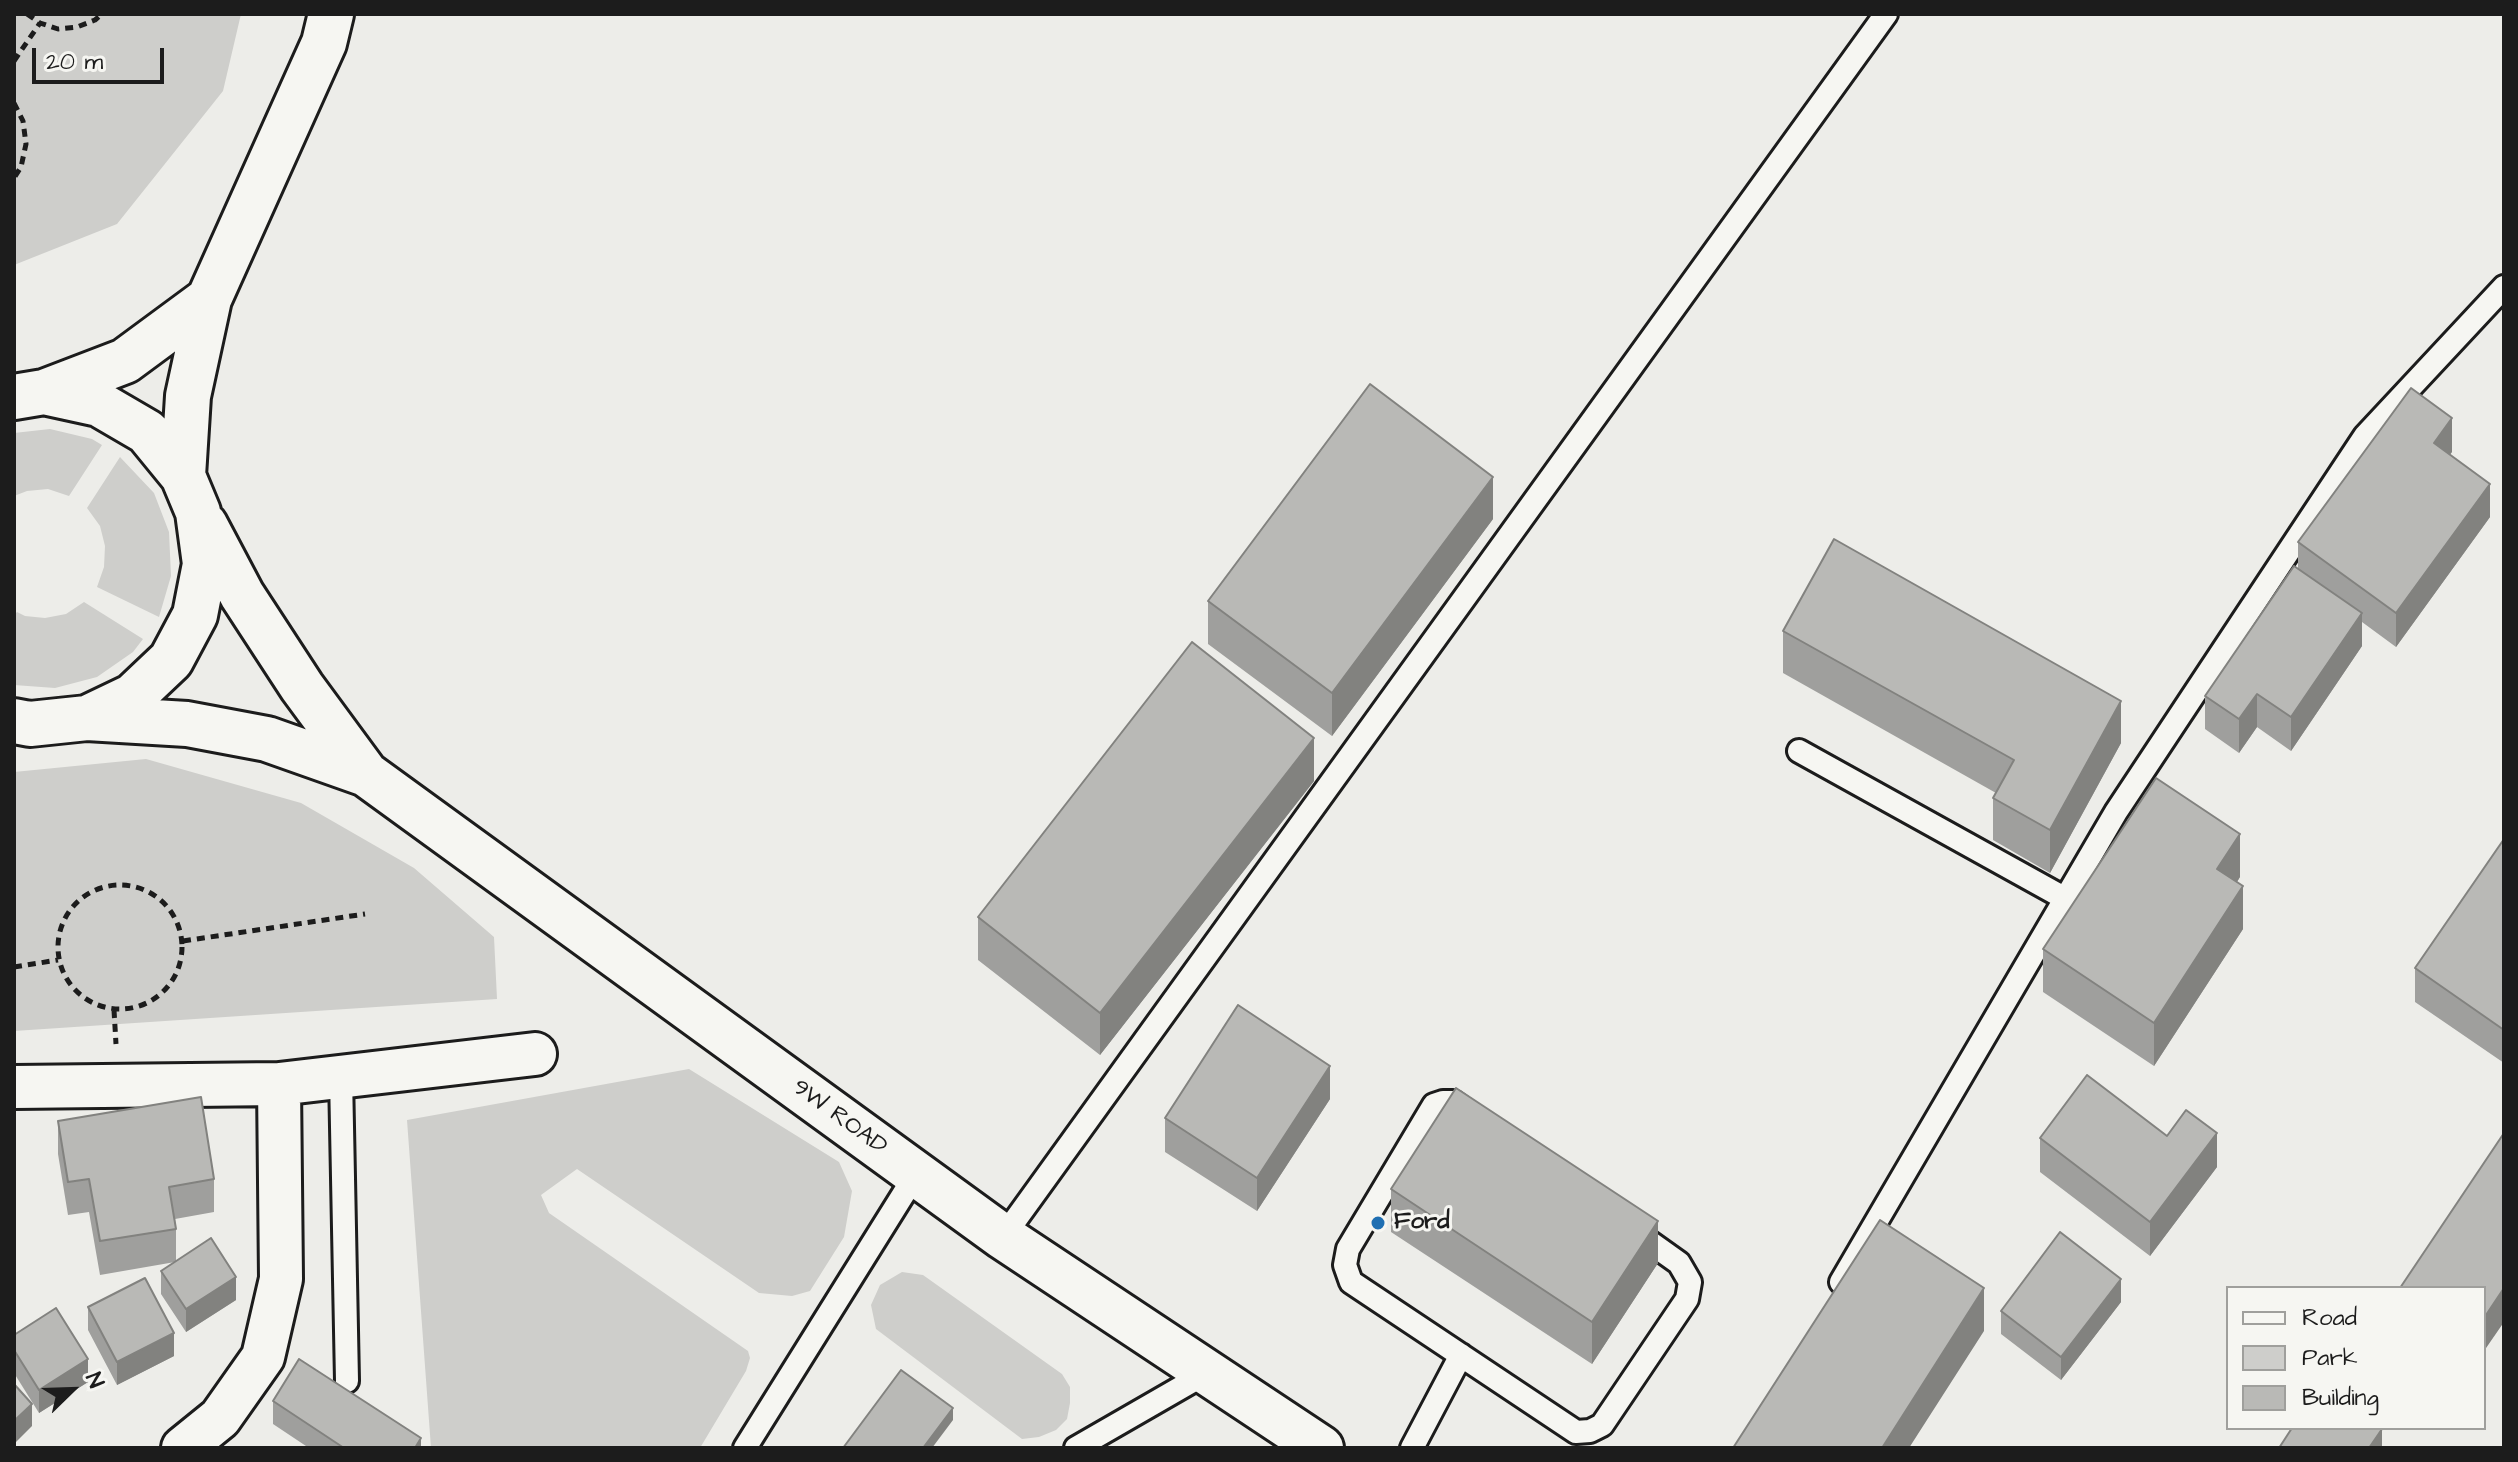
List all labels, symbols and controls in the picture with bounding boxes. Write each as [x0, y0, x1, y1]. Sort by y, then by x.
scale bar [36, 32, 168, 82]
text: 20 m [46, 45, 103, 79]
street label: 9W ROAD [786, 1074, 892, 1162]
place label: Ford [1394, 1209, 1450, 1237]
marker: Ford [1369, 1214, 1387, 1232]
legend [2226, 1286, 2486, 1430]
text: Road [2302, 1301, 2357, 1335]
text: Park [2302, 1341, 2358, 1375]
north arrow [32, 1350, 112, 1430]
text: N [78, 1368, 112, 1393]
text: Building [2302, 1381, 2379, 1415]

